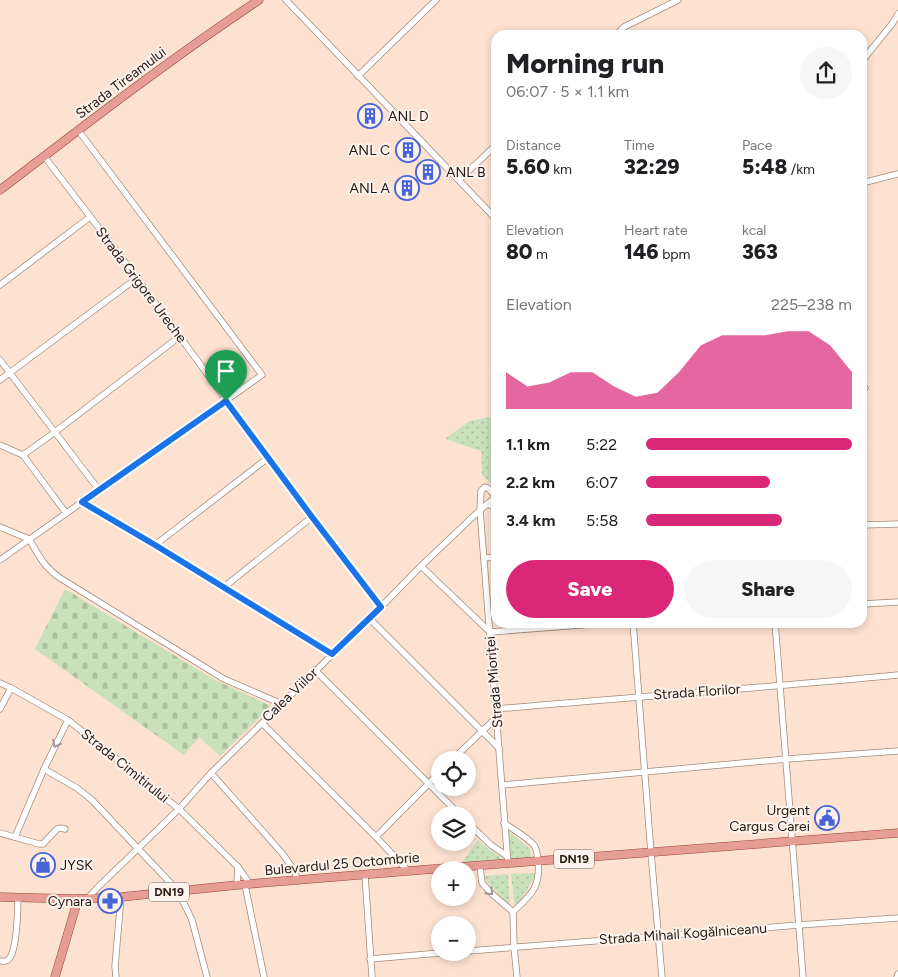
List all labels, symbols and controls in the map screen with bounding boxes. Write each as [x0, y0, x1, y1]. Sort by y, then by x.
street label: Strada Tireamului [72, 43, 170, 123]
text: Morning run [506, 46, 664, 80]
button: share [800, 47, 852, 99]
text: 06:07 · 5 × 1.1 km [506, 82, 629, 101]
building icon: ANL D [357, 103, 383, 129]
place label: ANL D [388, 108, 429, 125]
building icon: ANL C [395, 137, 421, 163]
text: Distance [506, 137, 561, 154]
text: Time [624, 137, 655, 154]
text: Pace [742, 137, 772, 154]
place label: ANL C [349, 142, 390, 159]
text: 5.60 [506, 154, 550, 179]
text: 32:29 [624, 154, 680, 179]
text: 5:48 [742, 154, 787, 179]
building icon: ANL B [415, 159, 441, 185]
text: km [550, 161, 572, 178]
text: /km [787, 161, 815, 178]
place label: ANL B [446, 164, 486, 181]
building icon: ANL A [394, 175, 420, 201]
place label: ANL A [349, 180, 391, 197]
text: Elevation [506, 222, 564, 239]
text: Heart rate [624, 222, 688, 239]
text: kcal [742, 222, 766, 239]
street label: Strada Grigore Ureche [92, 224, 190, 347]
text: 80 [506, 239, 533, 264]
text: 146 [624, 239, 659, 264]
text: 363 [742, 239, 778, 264]
text: m [533, 246, 548, 263]
text: bpm [659, 246, 691, 263]
text: Elevation [506, 295, 572, 314]
text: 225–238 m [771, 295, 852, 314]
pin [205, 350, 247, 401]
icon: arrive [212, 357, 240, 385]
text: 1.1 km [506, 435, 550, 454]
text: 5:22 [586, 435, 617, 454]
text: 2.2 km [506, 473, 555, 492]
text: 6:07 [586, 473, 618, 492]
text: 3.4 km [506, 511, 555, 530]
text: 5:58 [586, 511, 618, 530]
button: Save [506, 560, 674, 618]
button: Share [684, 560, 852, 618]
street label: Strada Mioriței [482, 635, 506, 729]
street label: Calea Viilor [259, 664, 322, 726]
street label: Strada Florilor [653, 680, 741, 704]
street label: Strada Cimitirului [78, 725, 172, 807]
one-way arrow [52, 739, 62, 748]
map controls [431, 751, 476, 961]
button: locate [431, 751, 476, 796]
place label: Urgent Cargus Carei [729, 802, 810, 835]
public building icon: Urgent Cargus Carei [814, 805, 840, 831]
button: layers [431, 806, 476, 851]
street label: Bulevardul 25 Octombrie [264, 849, 420, 879]
road number: DN19 [554, 850, 594, 869]
shop icon: JYSK [30, 852, 56, 878]
place label: JYSK [60, 857, 93, 874]
button: + [431, 861, 476, 906]
road number: DN19 [149, 882, 189, 902]
one-way arrow [485, 887, 494, 896]
pharmacy icon: Cynara [97, 888, 123, 914]
place label: Cynara [48, 893, 92, 910]
button: − [431, 916, 476, 961]
street label: Strada Mihail Kogălniceanu [598, 920, 768, 948]

